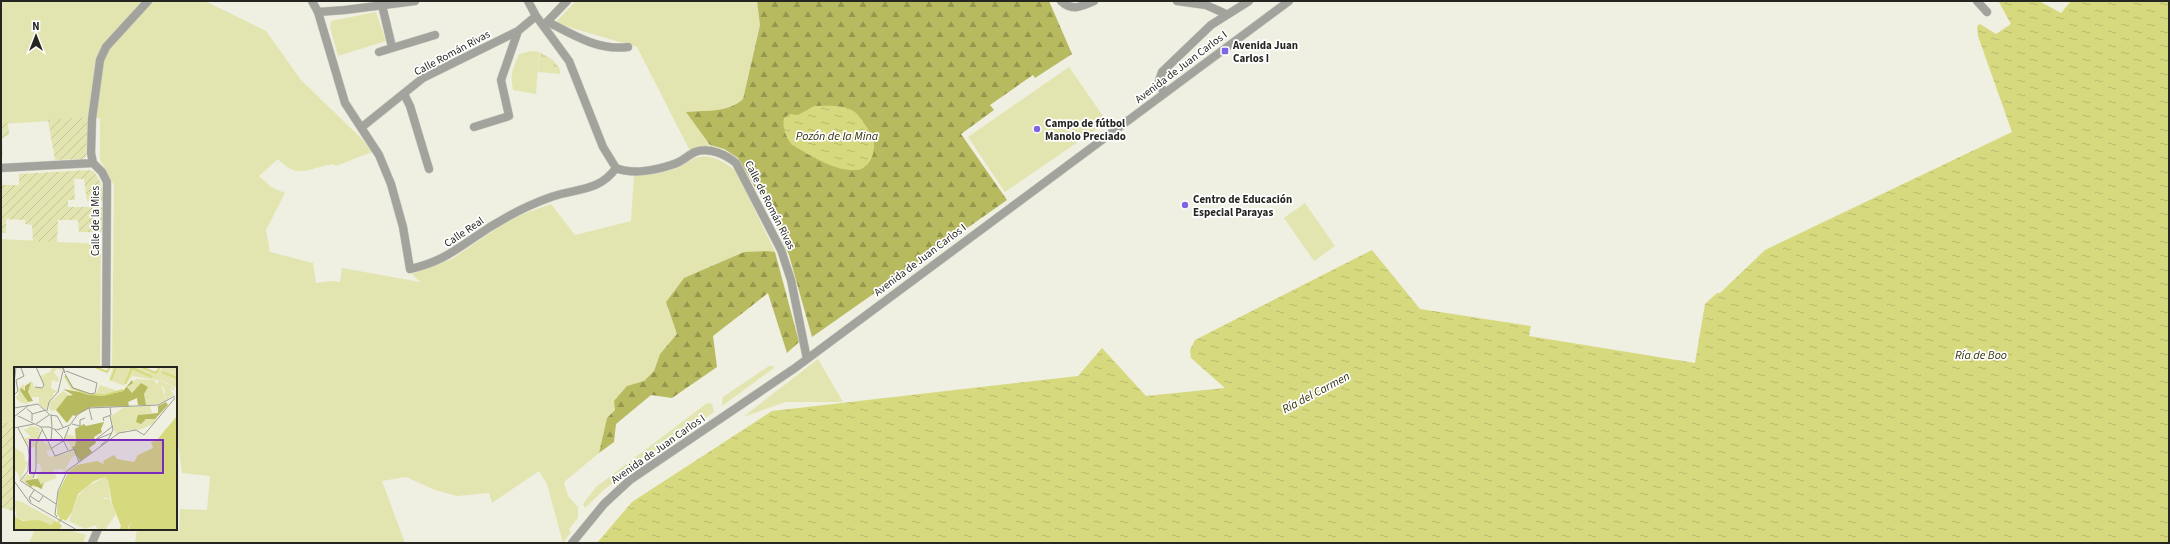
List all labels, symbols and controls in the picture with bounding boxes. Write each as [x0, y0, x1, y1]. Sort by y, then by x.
north arrow [16, 16, 56, 56]
text: N [32, 19, 40, 34]
street label: Calle Román Rivas [411, 26, 493, 79]
street label: Avenida de Juan Carlos I [1132, 27, 1230, 107]
place label: Avenida Juan Carlos I [1232, 38, 1298, 66]
marker: Avenida Juan Carlos I [1220, 46, 1230, 56]
place label: Campo de fútbol Manolo Preciado [1045, 116, 1126, 144]
marker: Campo de fútbol Manolo Preciado [1032, 124, 1042, 134]
water label: Pozón de la Mina [796, 128, 879, 145]
street label: Calle de Román Rivas [741, 158, 799, 252]
street label: Calle de la Mies [88, 186, 103, 256]
place label: Centro de Educación Especial Parayas [1193, 192, 1292, 220]
marker: Centro de Educación Especial Parayas [1180, 200, 1190, 210]
street label: Calle Real [441, 213, 487, 251]
street label: Avenida de Juan Carlos I [871, 220, 969, 300]
water label: Ría de Boo [1955, 347, 2007, 364]
inset map [14, 367, 177, 530]
water label: Ría del Carmen [1279, 368, 1353, 418]
street label: Avenida de Juan Carlos I [608, 411, 708, 487]

